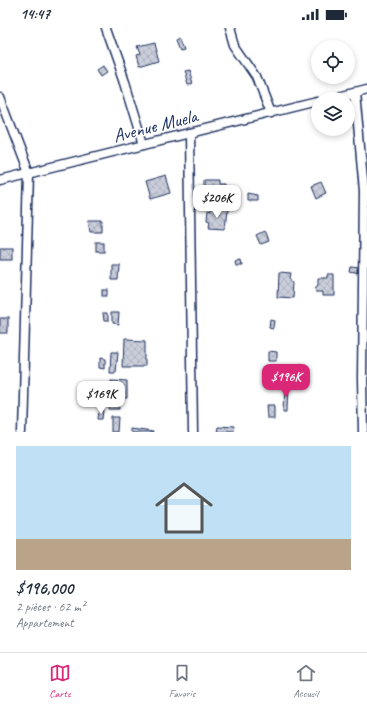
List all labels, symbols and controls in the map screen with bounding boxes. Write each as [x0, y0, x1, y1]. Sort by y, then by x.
text: 14:47 [20, 5, 50, 24]
map controls [311, 40, 355, 136]
button: locate [311, 40, 355, 84]
button: layers [311, 92, 355, 136]
street label: Avenue Muela [111, 103, 202, 148]
pin: $206K [189, 185, 245, 219]
text: $206K [202, 190, 232, 206]
pin: $196K [258, 364, 314, 398]
text: $196K [271, 369, 301, 385]
pin: $169K [73, 381, 129, 415]
text: $169K [86, 386, 116, 402]
icon: home [148, 472, 220, 544]
text: $196,000 [16, 578, 73, 599]
text: 2 pièces · 62 m² [16, 599, 85, 615]
text: Appartement [16, 615, 74, 631]
tab: Carte [49, 662, 71, 700]
tab: Favoris [169, 662, 195, 700]
tab: Accueil [293, 662, 318, 700]

